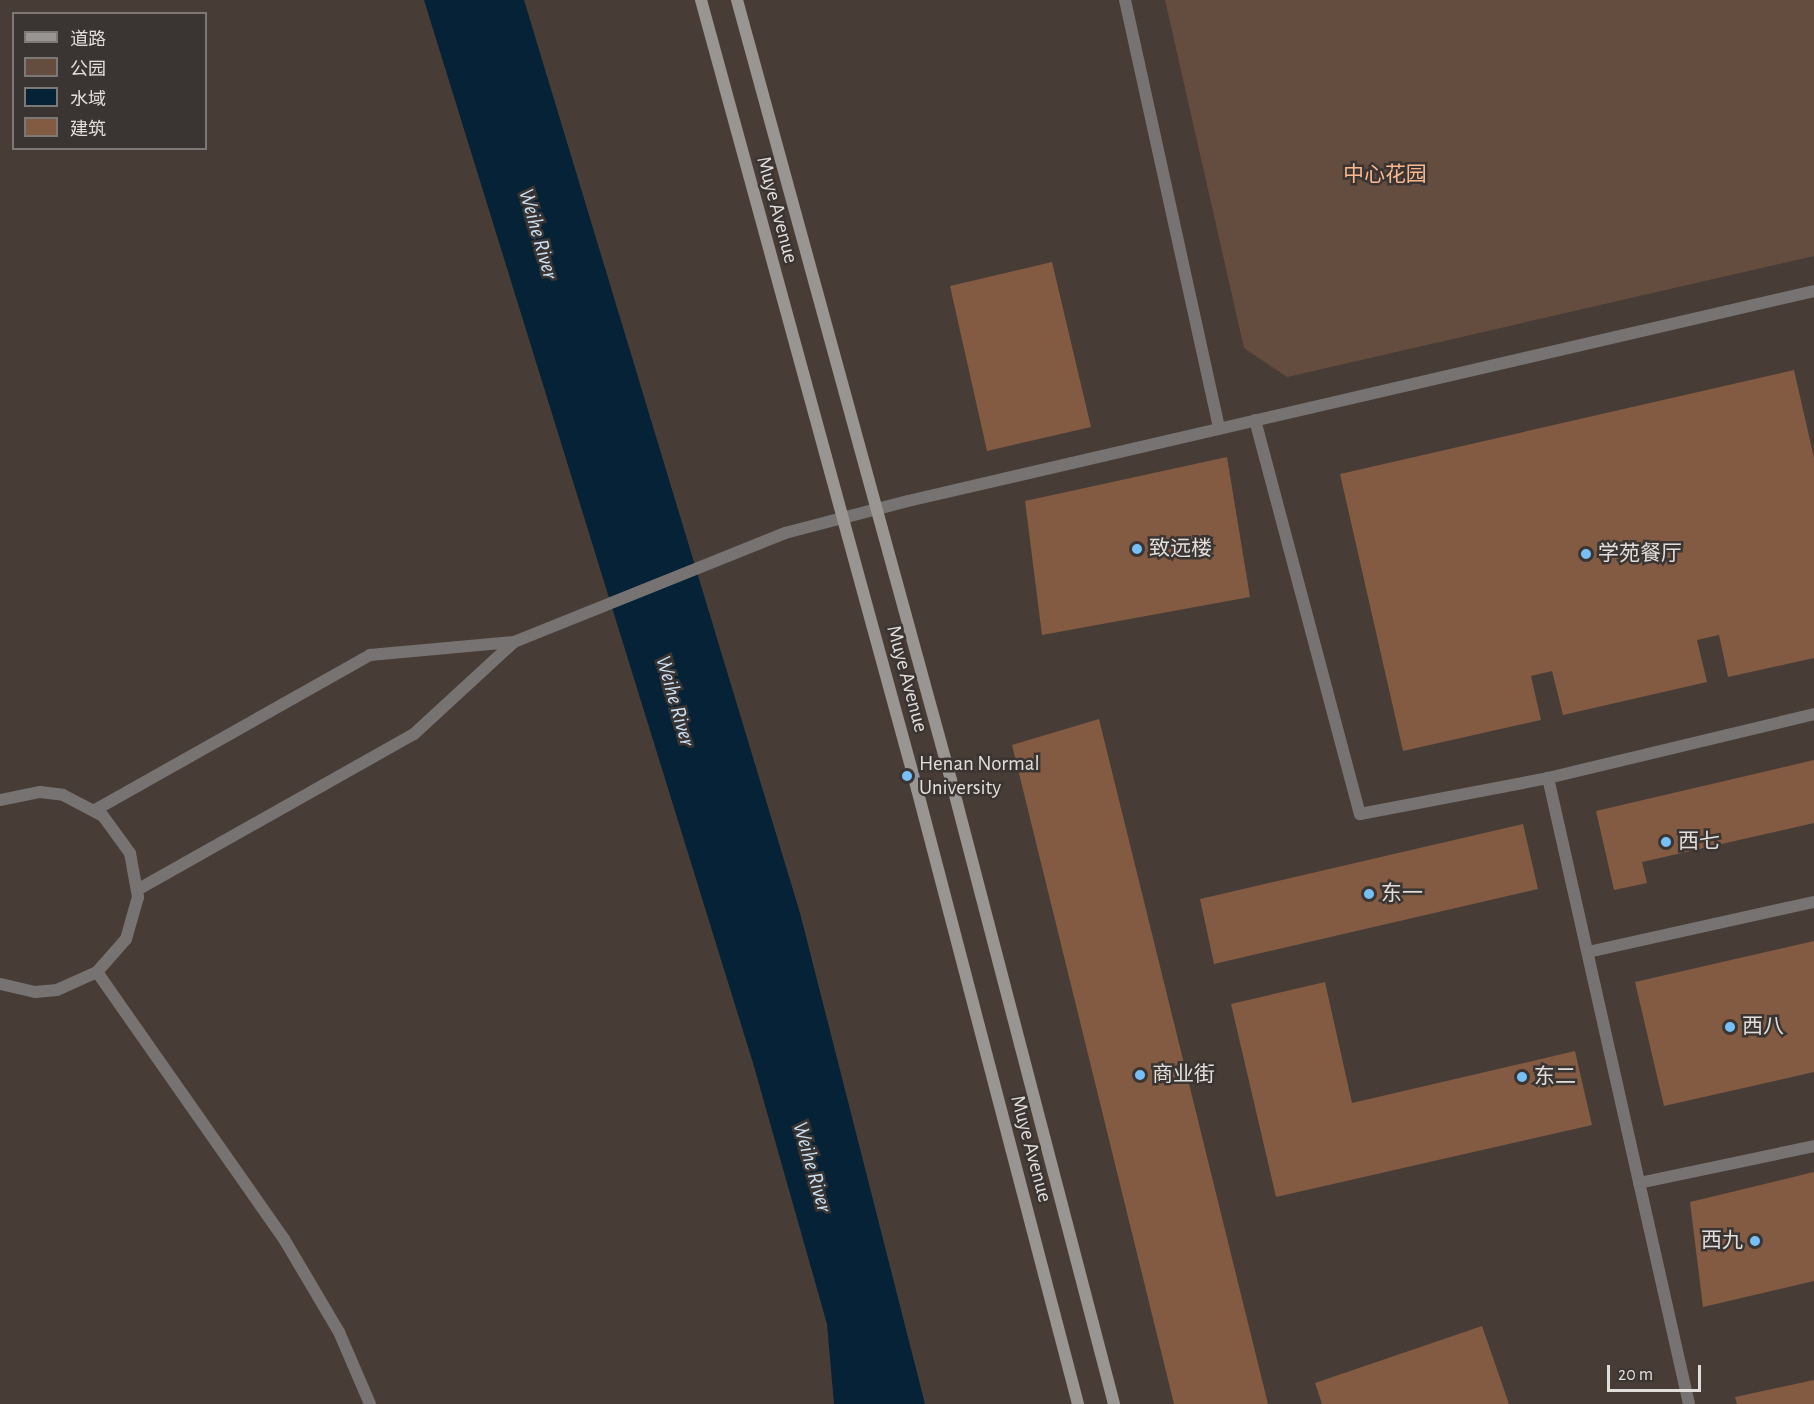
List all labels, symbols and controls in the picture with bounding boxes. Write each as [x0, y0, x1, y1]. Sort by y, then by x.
legend [12, 12, 207, 150]
text: 道路 [70, 31, 106, 49]
text: 公园 [70, 61, 106, 79]
text: 水域 [70, 91, 106, 109]
text: 建筑 [70, 121, 106, 139]
street label: Muye Avenue [751, 154, 803, 266]
park label: 中心花园 [1343, 162, 1427, 188]
water label: Weihe River [512, 186, 564, 282]
place label: 致远楼 [1149, 536, 1212, 562]
place label: 学苑餐厅 [1598, 541, 1682, 567]
marker: 致远楼 [1130, 542, 1144, 556]
marker: 学苑餐厅 [1579, 547, 1593, 561]
street label: Muye Avenue [881, 623, 933, 735]
water label: Weihe River [649, 653, 701, 749]
place label: Henan Normal University [919, 751, 1040, 801]
marker: Henan Normal University [900, 769, 914, 783]
place label: 西七 [1678, 829, 1720, 855]
marker: 西七 [1659, 835, 1673, 849]
place label: 东一 [1381, 881, 1423, 907]
marker: 东一 [1362, 887, 1376, 901]
place label: 西八 [1742, 1014, 1784, 1040]
marker: 西八 [1723, 1020, 1737, 1034]
place label: 商业街 [1152, 1062, 1215, 1088]
place label: 东二 [1534, 1064, 1576, 1090]
marker: 商业街 [1133, 1068, 1147, 1082]
marker: 东二 [1515, 1070, 1529, 1084]
street label: Muye Avenue [1005, 1093, 1057, 1205]
water label: Weihe River [786, 1119, 838, 1215]
place label: 西九 [1701, 1228, 1743, 1254]
marker: 西九 [1748, 1234, 1762, 1248]
scale bar [1610, 1353, 1704, 1391]
text: 20 m [1618, 1366, 1653, 1384]

